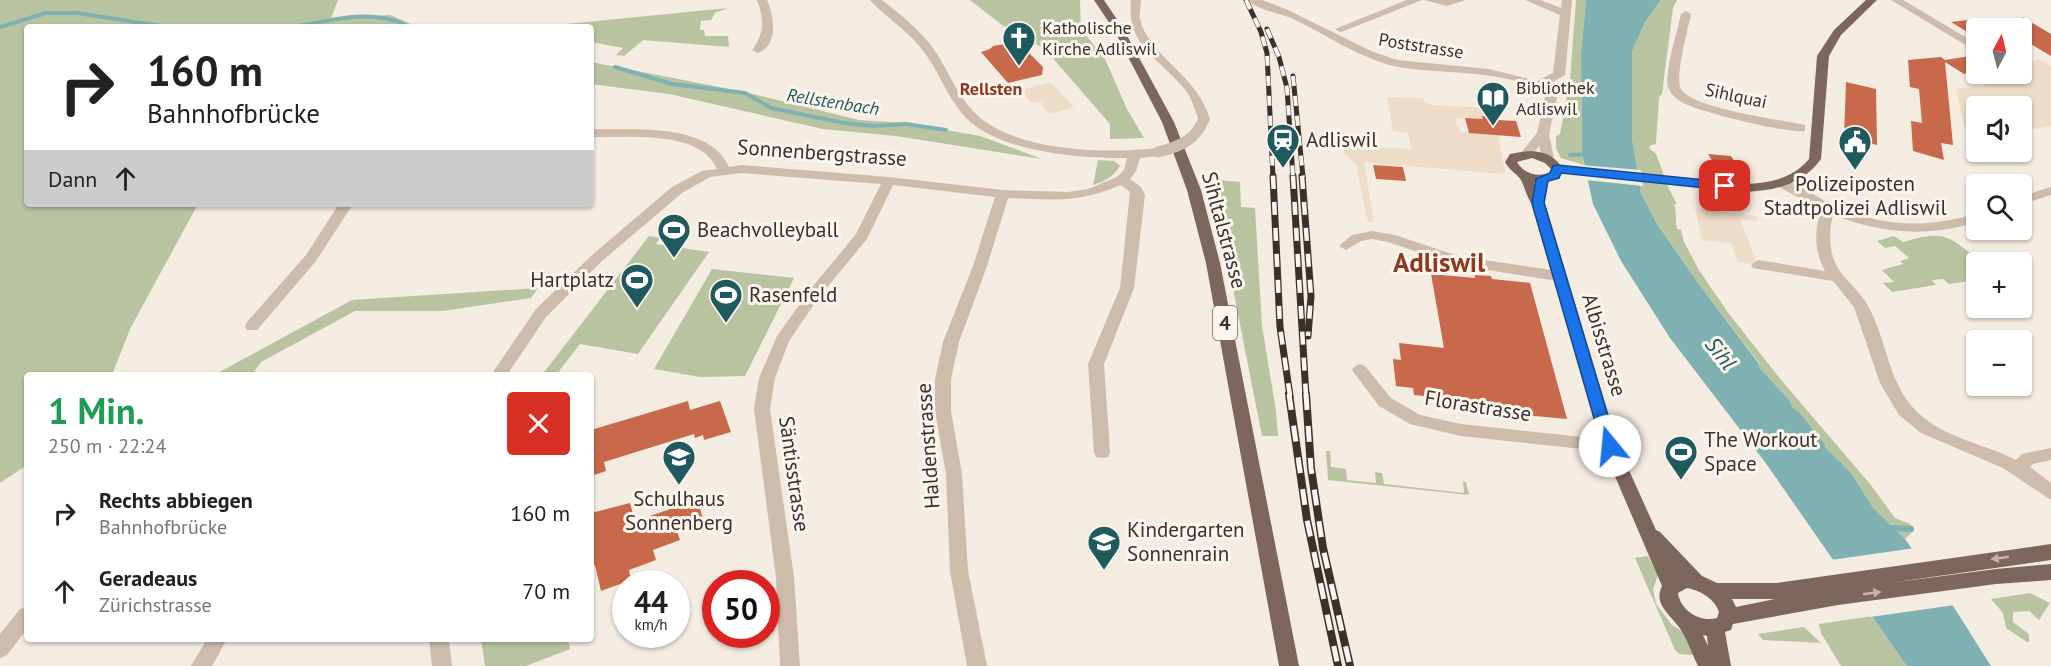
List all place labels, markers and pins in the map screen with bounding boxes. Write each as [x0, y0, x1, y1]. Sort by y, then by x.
place label: Katholische Kirche Adliswil [1042, 16, 1157, 60]
church icon: Katholische Kirche Adliswil [1001, 20, 1037, 67]
place label: Bibliothek Adliswil [1516, 76, 1595, 120]
library icon: Bibliothek Adliswil [1475, 80, 1511, 127]
station icon: Adliswil [1265, 122, 1301, 169]
public building icon: Polizeiposten Stadtpolizei Adliswil [1837, 124, 1873, 171]
place label: Adliswil [1306, 126, 1377, 153]
pin [1699, 160, 1750, 211]
place label: Polizeiposten Stadtpolizei Adliswil [1763, 170, 1947, 221]
sports icon: Beachvolleyball [656, 212, 692, 259]
place label: Beachvolleyball [697, 216, 839, 243]
sports icon: Hartplatz [619, 262, 655, 309]
place label: Hartplatz [530, 266, 614, 293]
sports icon: Rasenfeld [708, 277, 744, 324]
place label: Rasenfeld [749, 281, 837, 308]
place label: The Workout Space [1704, 426, 1817, 477]
sports icon: The Workout Space [1663, 434, 1699, 481]
school or university icon: Schulhaus Sonnenberg [661, 439, 697, 486]
place label: Schulhaus Sonnenberg [625, 485, 733, 536]
place label: Kindergarten Sonnenrain [1127, 516, 1245, 567]
school or university icon: Kindergarten Sonnenrain [1086, 524, 1122, 571]

